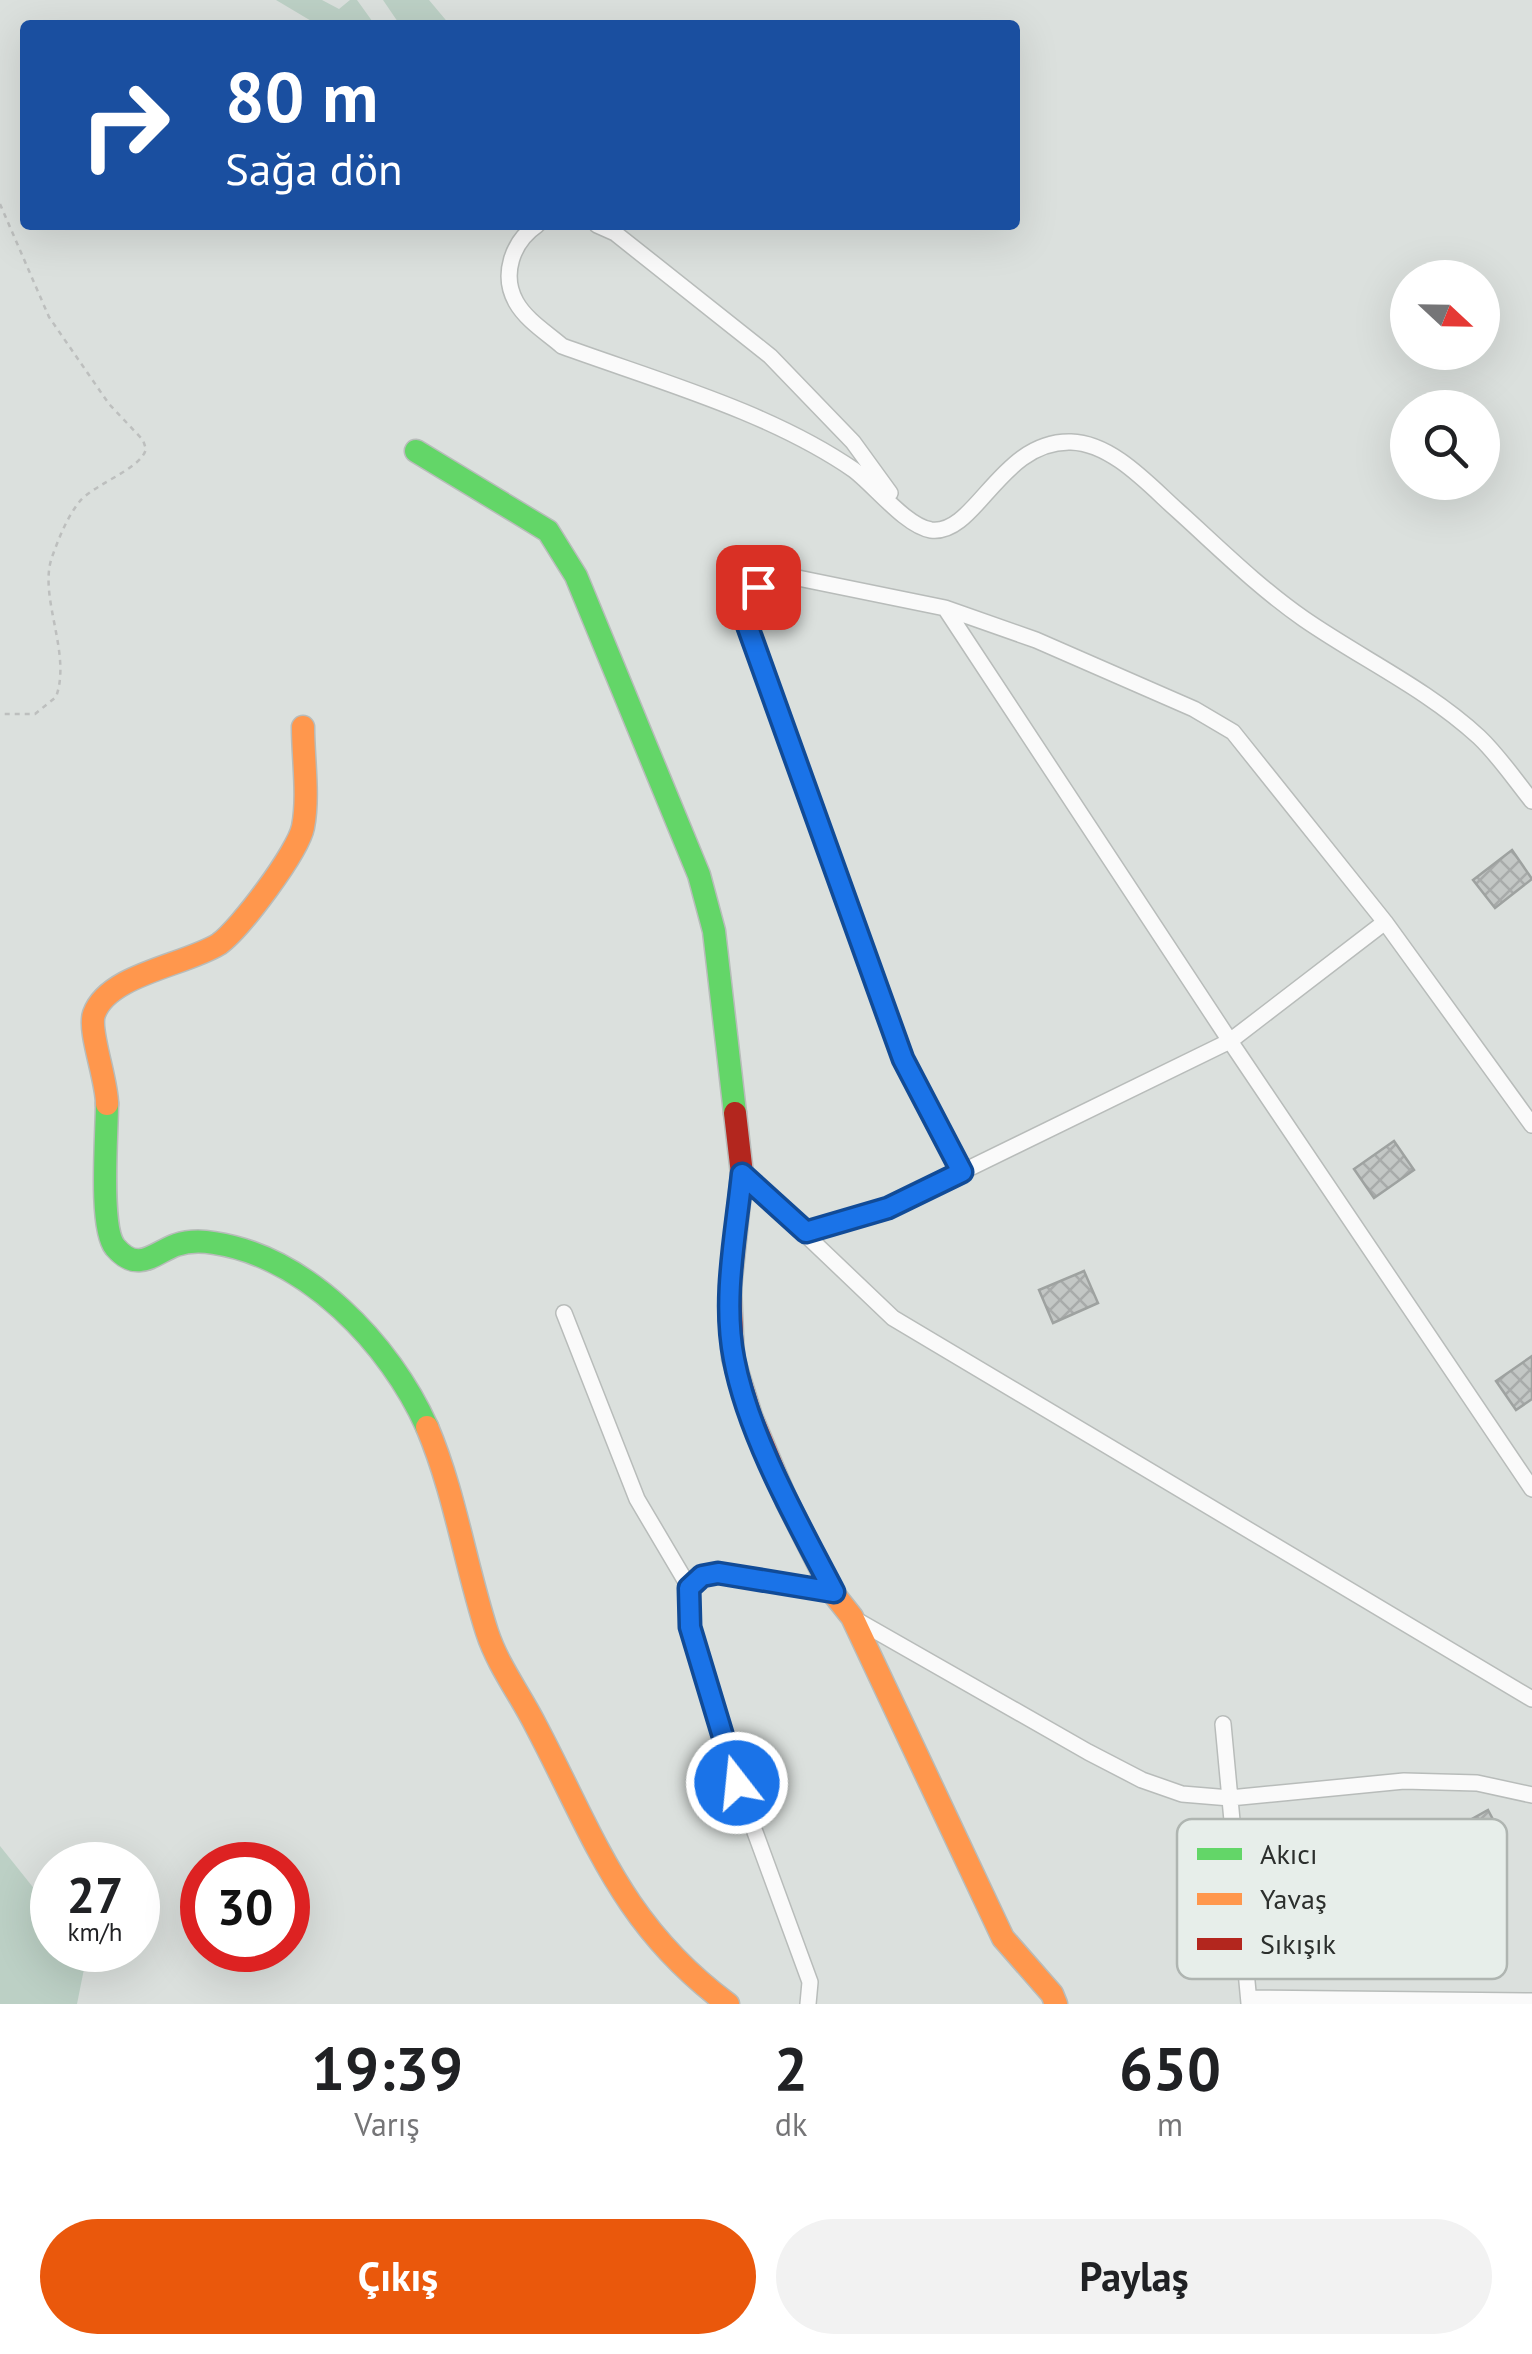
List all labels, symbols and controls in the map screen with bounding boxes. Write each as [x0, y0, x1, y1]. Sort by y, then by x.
text: 80 m [225, 51, 378, 141]
icon: right [60, 60, 190, 190]
text: Sağa dön [225, 139, 403, 197]
north arrow [1390, 260, 1500, 370]
map controls [1390, 260, 1500, 500]
button: search [1390, 390, 1500, 500]
pin [716, 545, 801, 630]
icon: arrive [731, 560, 786, 615]
position arrow [685, 1731, 789, 1835]
legend [1177, 1819, 1507, 1979]
text: Akıcı [1260, 1835, 1317, 1872]
speed limit sign: 30 [180, 1842, 310, 1972]
text: 27 [67, 1862, 123, 1927]
text: Yavaş [1260, 1880, 1327, 1917]
text: km/h [68, 1916, 122, 1948]
text: Sıkışık [1260, 1925, 1337, 1962]
text: 19:39 [311, 2029, 463, 2107]
text: 2 [774, 2029, 808, 2107]
text: 650 [1119, 2029, 1221, 2107]
text: Varış [354, 2103, 420, 2145]
text: dk [775, 2103, 807, 2145]
text: m [1157, 2103, 1183, 2145]
button: Çıkış [40, 2219, 756, 2334]
button: Paylaş [776, 2219, 1492, 2334]

